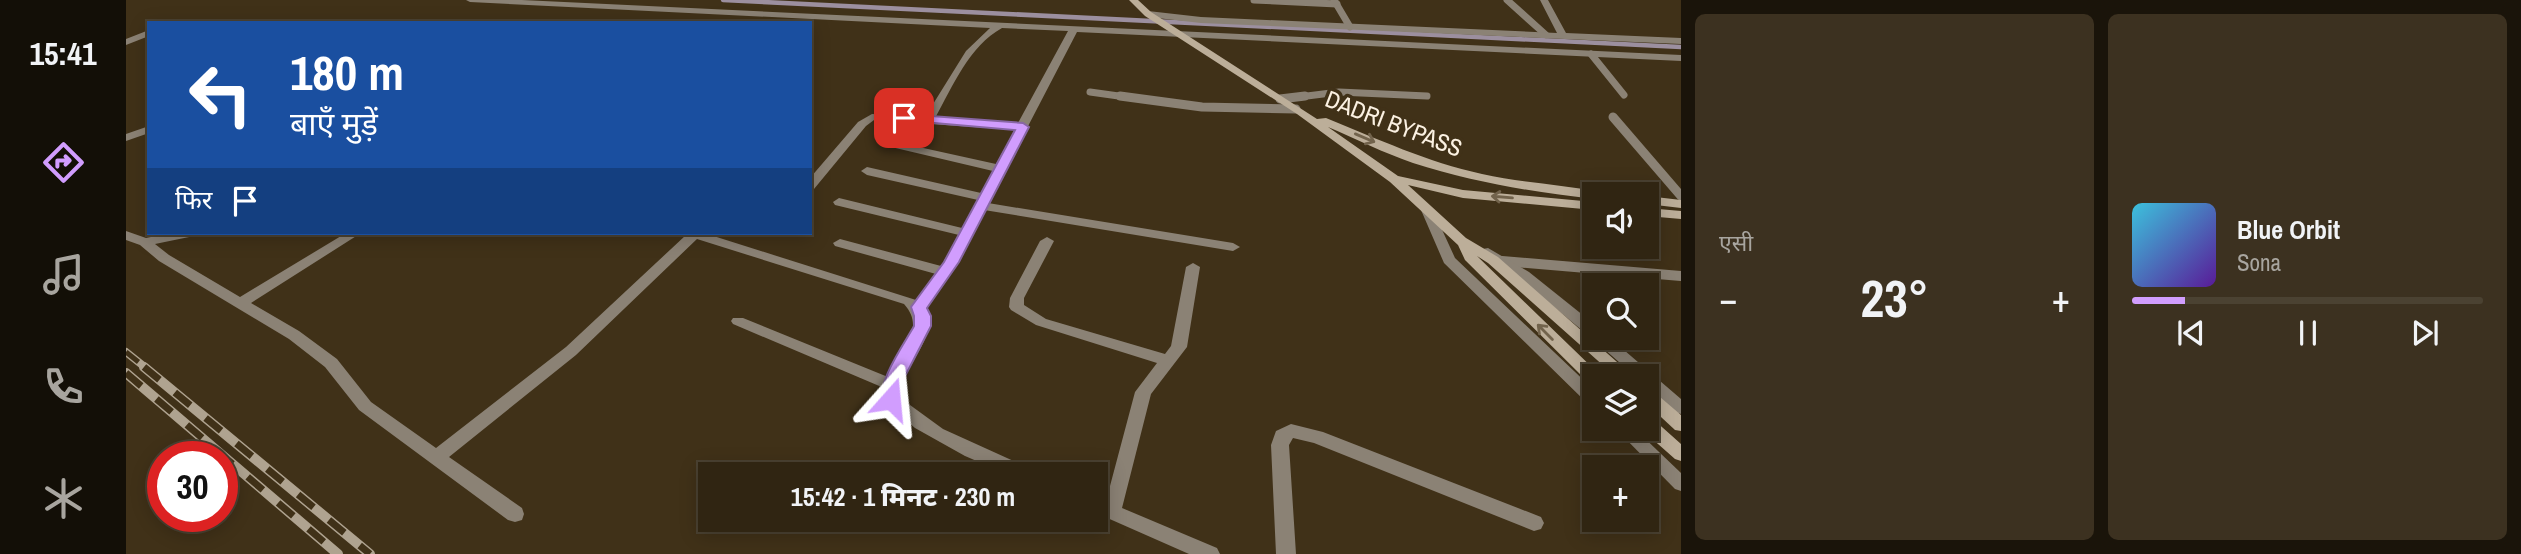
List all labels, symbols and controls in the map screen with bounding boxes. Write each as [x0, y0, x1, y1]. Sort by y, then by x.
text: 15:41 [29, 32, 97, 75]
text: 180 m [290, 39, 404, 105]
icon: left [175, 49, 266, 140]
street label: DADRI BYPASS [1321, 82, 1467, 164]
pin [874, 88, 934, 148]
icon: arrive [885, 99, 923, 137]
text: बाएँ मुड़ें [290, 102, 378, 145]
one-way arrow [1353, 132, 1375, 145]
icon: directions [39, 138, 88, 187]
text: फिर [175, 182, 212, 217]
icon: arrive [226, 182, 264, 220]
map controls [1582, 182, 1659, 532]
button: sound [1582, 182, 1659, 259]
one-way arrow [1491, 190, 1514, 203]
text: Blue Orbit [2237, 212, 2340, 247]
text: एसी [1719, 227, 1753, 258]
text: Sona [2237, 247, 2281, 278]
icon: music [39, 250, 88, 299]
text: 23° [1860, 263, 1929, 333]
button: search [1582, 273, 1659, 350]
text: − [1719, 273, 1737, 324]
text: + [2052, 273, 2070, 324]
icon: previous [2172, 314, 2210, 352]
icon: pause [2289, 314, 2327, 352]
icon: next [2406, 314, 2444, 352]
one-way arrow [1536, 323, 1553, 340]
icon: phone [39, 362, 88, 411]
position arrow [854, 362, 928, 436]
button: layers [1582, 364, 1659, 441]
speed limit sign: 30 [147, 441, 238, 532]
button: + [1582, 455, 1659, 532]
icon: climate [39, 474, 88, 523]
text: 15:42 · 1 मिनट · 230 m [791, 479, 1015, 514]

